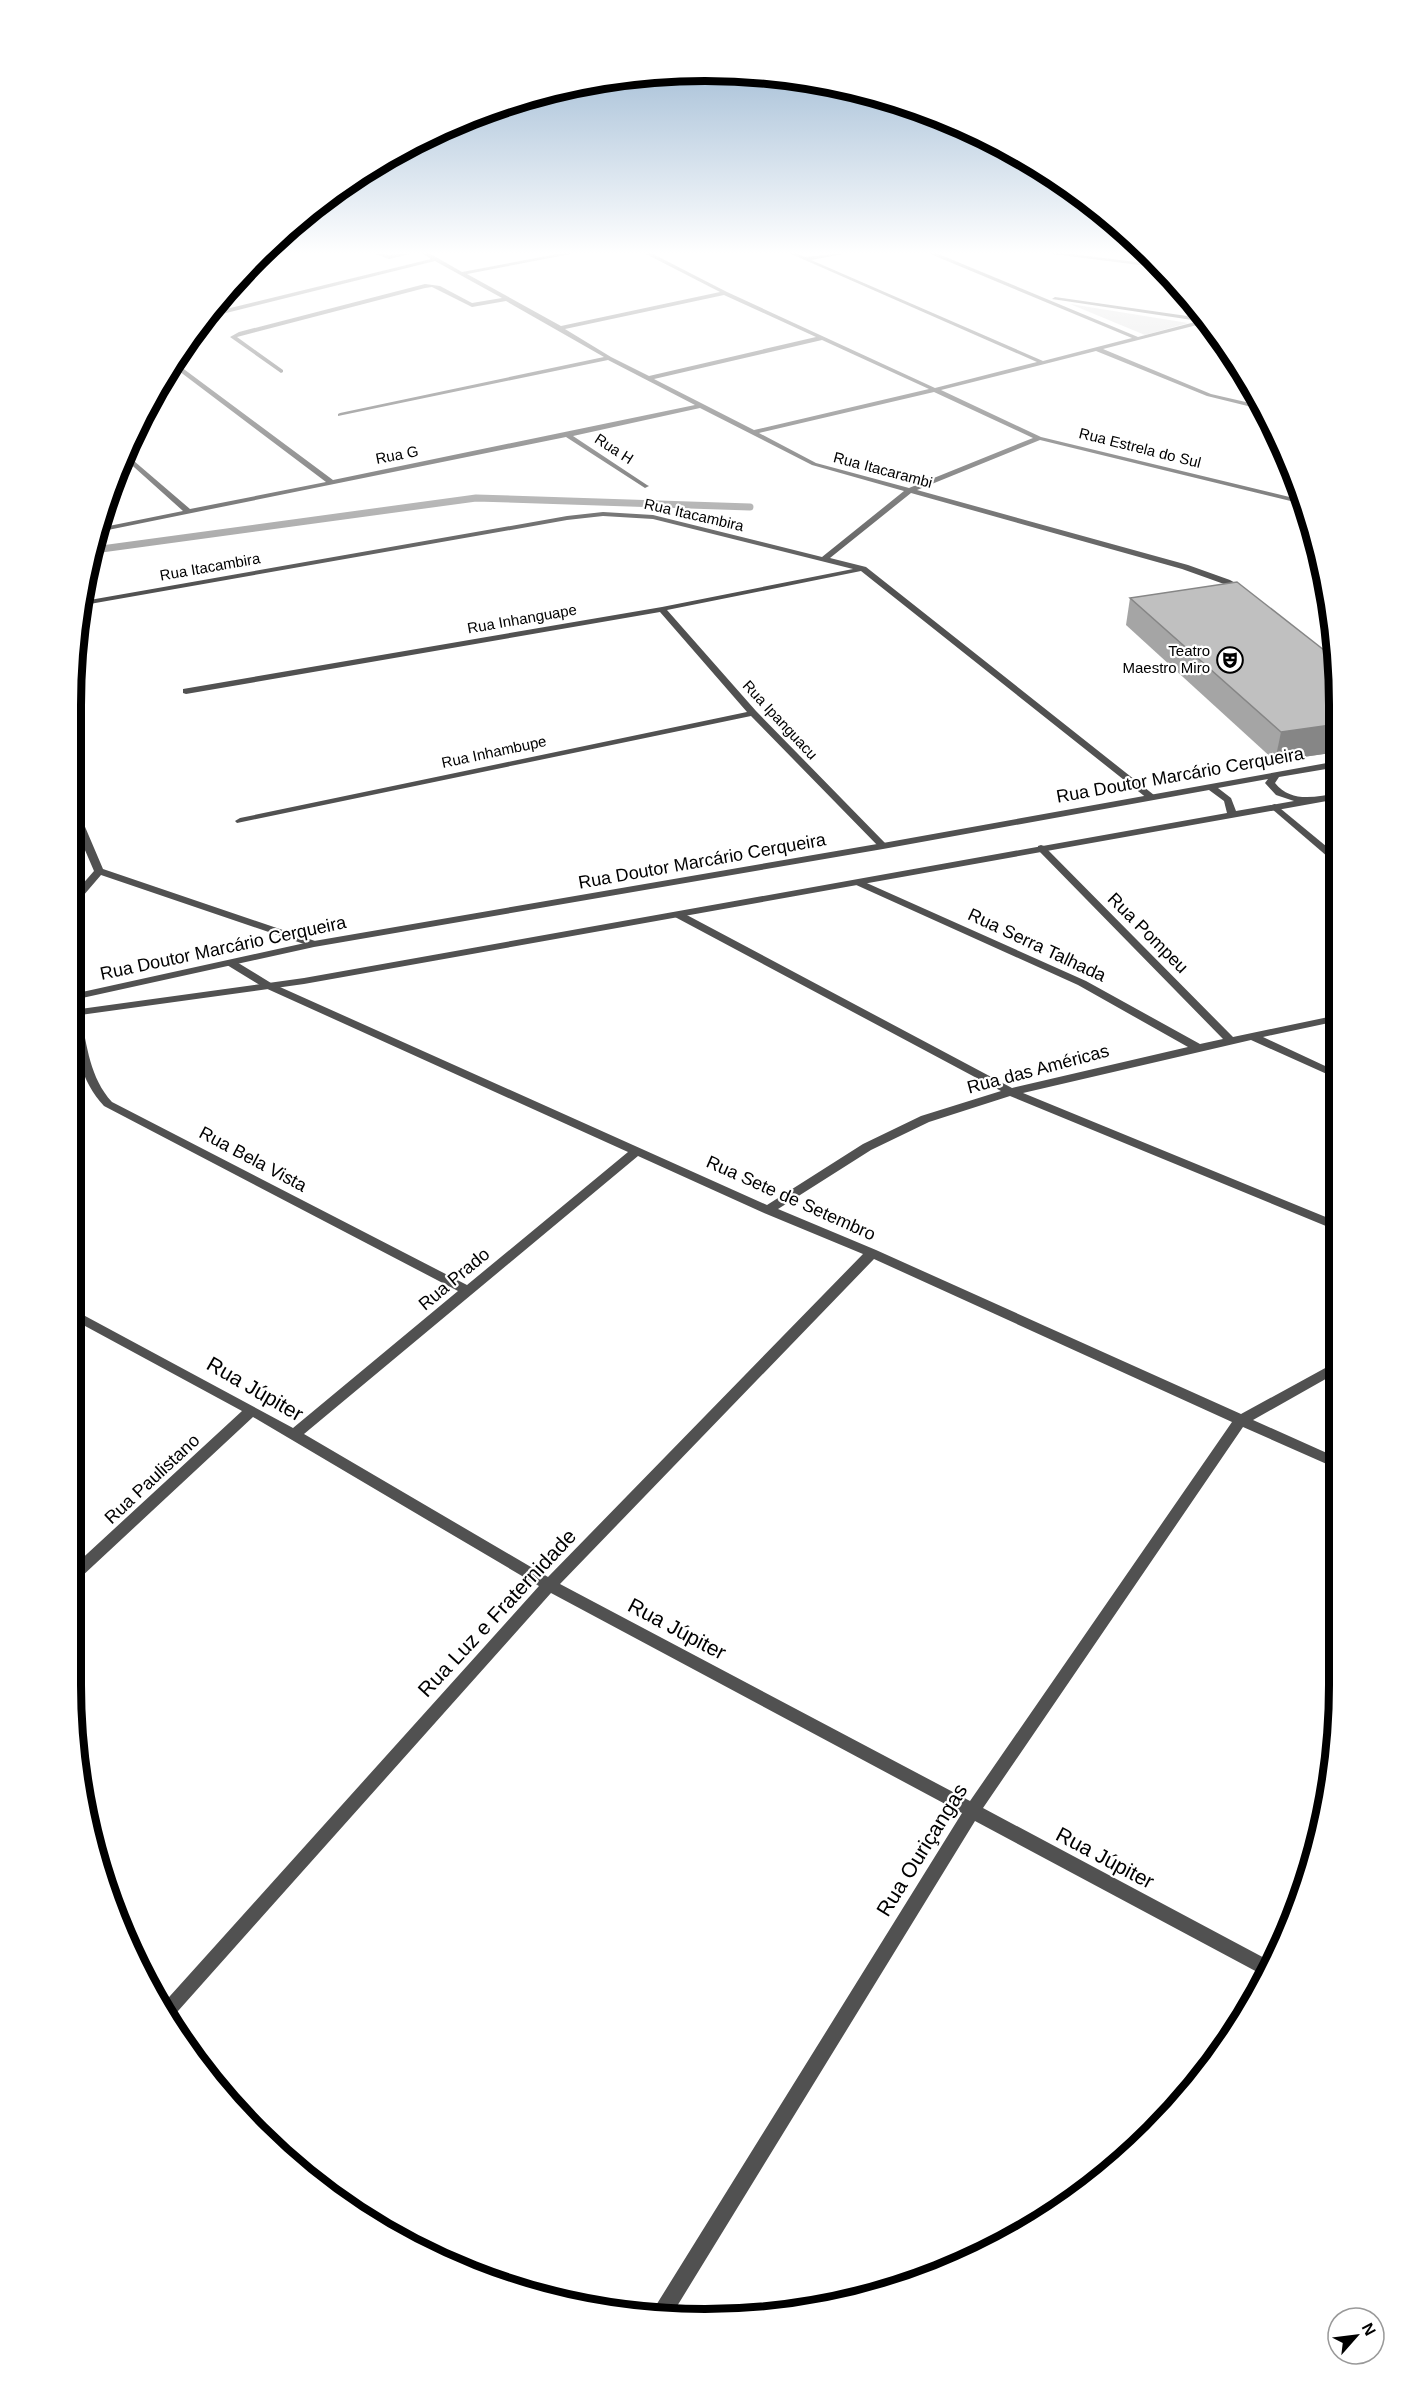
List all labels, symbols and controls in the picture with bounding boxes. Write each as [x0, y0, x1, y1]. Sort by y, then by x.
street label: Rua Estrela do Sul [1077, 424, 1203, 471]
street label: Rua H [592, 430, 637, 467]
street label: Rua G [374, 442, 420, 467]
street label: Rua Itacarambi [832, 448, 934, 491]
street label: Rua Itacambira [643, 495, 746, 534]
street label: Rua Itacambira [158, 549, 262, 584]
street label: Rua Inhanguape [466, 601, 578, 637]
place label: Teatro Maestro Miro [1122, 642, 1210, 676]
theatre icon: Teatro Maestro Miro [1215, 645, 1245, 675]
street label: Rua Ipanguacu [739, 677, 821, 763]
street label: Rua Inhambupe [440, 732, 548, 771]
street label: Rua Doutor Marcário Cerqueira [1055, 743, 1306, 807]
street label: Rua Doutor Marcário Cerqueira [577, 829, 828, 893]
street label: Rua Pompeu [1104, 889, 1192, 977]
street label: Rua Serra Talhada [965, 904, 1110, 986]
street label: Rua Doutor Marcário Cerqueira [98, 912, 349, 984]
street label: Rua das Américas [965, 1040, 1111, 1098]
street label: Rua Bela Vista [196, 1122, 311, 1196]
street label: Rua Sete de Setembro [703, 1152, 879, 1244]
street label: Rua Prado [415, 1244, 493, 1314]
street label: Rua Júpiter [203, 1352, 308, 1425]
street label: Rua Paulistano [101, 1430, 203, 1528]
street label: Rua Luz e Fraternidade [413, 1524, 580, 1701]
street label: Rua Júpiter [624, 1593, 730, 1664]
street label: Rua Ouriçangas [872, 1779, 972, 1920]
street label: Rua Júpiter [1052, 1822, 1158, 1893]
north arrow [1326, 2306, 1386, 2366]
text: N [1359, 2320, 1379, 2338]

